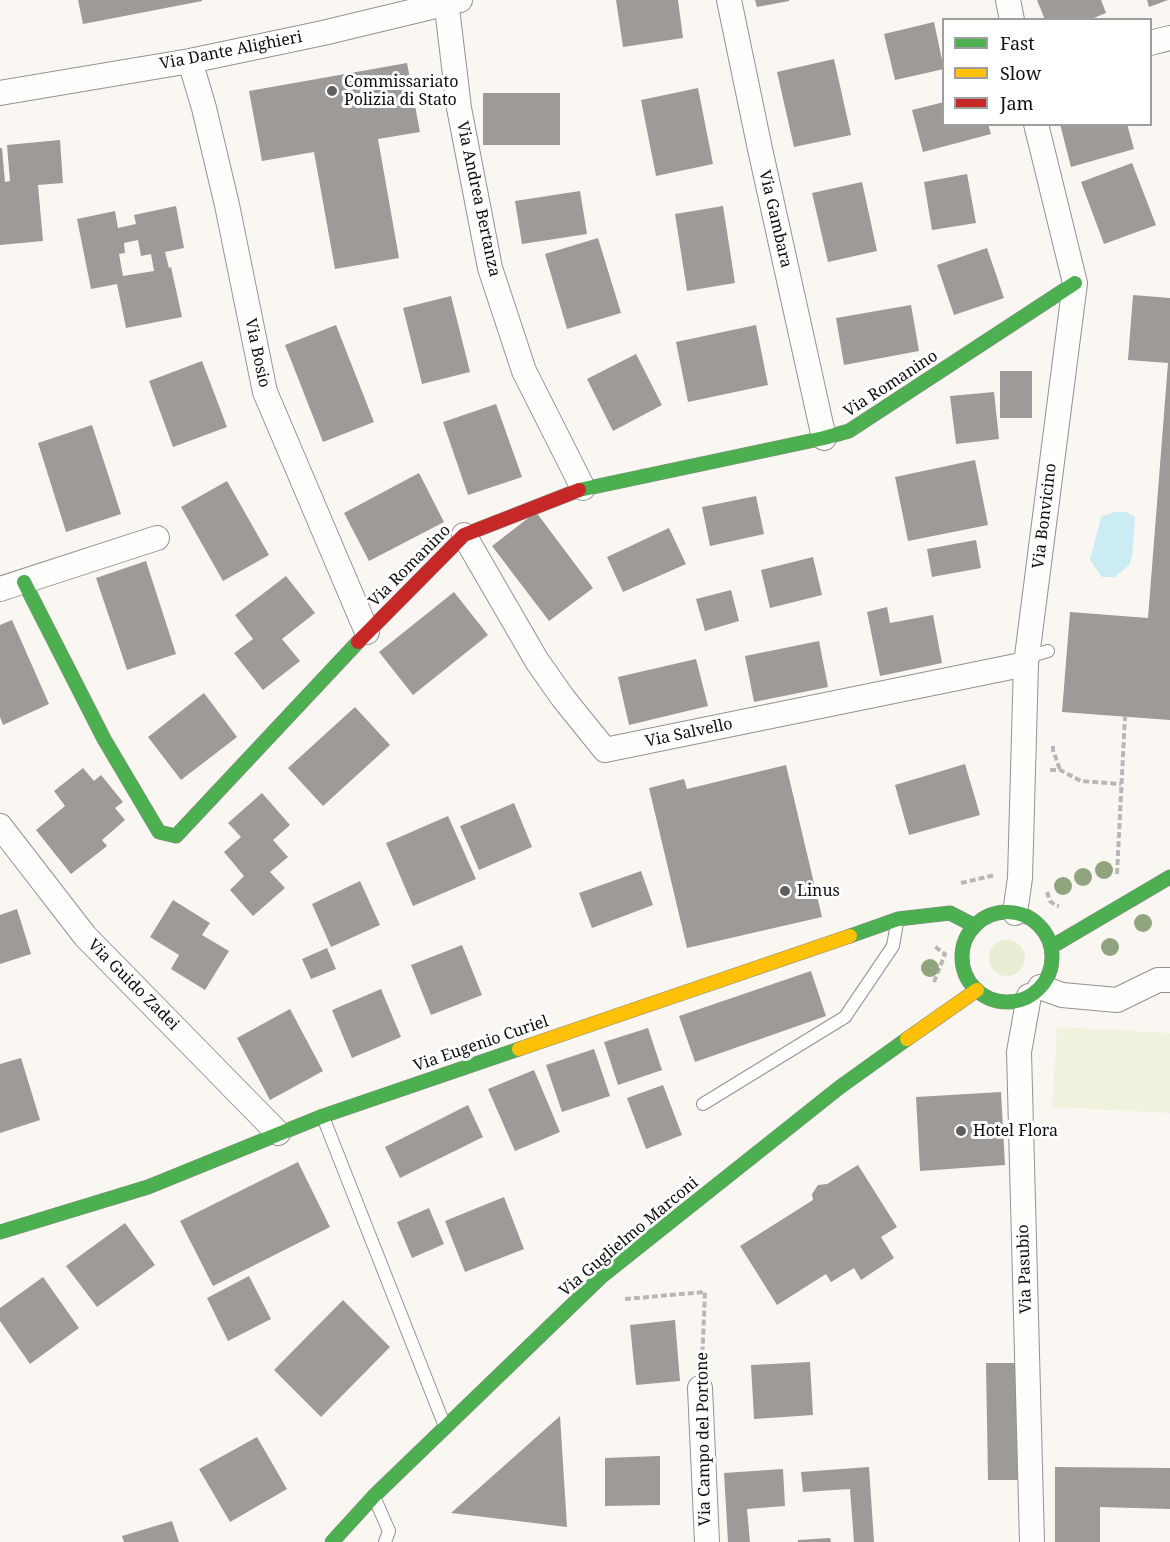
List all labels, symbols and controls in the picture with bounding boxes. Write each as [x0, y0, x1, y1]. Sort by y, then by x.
legend [942, 18, 1152, 126]
street label: Via Dante Alighieri [158, 28, 304, 74]
text: Fast [1000, 31, 1035, 55]
text: Slow [1000, 61, 1041, 85]
place label: Commissariato Polizia di Stato [344, 72, 458, 110]
marker: Commissariato Polizia di Stato [325, 84, 339, 98]
text: Jam [1000, 91, 1034, 115]
street label: Via Andrea Bertanza [452, 119, 504, 279]
street label: Via Gambara [754, 168, 796, 270]
street label: Via Bosio [240, 317, 274, 389]
street label: Via Romanino [841, 347, 941, 421]
street label: Via Bonvicino [1029, 462, 1061, 570]
street label: Via Romanino [365, 521, 455, 611]
street label: Via Salvello [644, 714, 734, 752]
place label: Linus [797, 881, 840, 901]
marker: Linus [778, 884, 792, 898]
street label: Via Guido Zadei [83, 935, 183, 1035]
street label: Via Eugenio Curiel [411, 1012, 551, 1076]
place label: Hotel Flora [973, 1121, 1058, 1141]
marker: Hotel Flora [954, 1124, 968, 1138]
street label: Via Guglielmo Marconi [556, 1173, 702, 1301]
street label: Via Pasubio [1014, 1224, 1036, 1314]
street label: Via Campo del Portone [693, 1352, 715, 1526]

